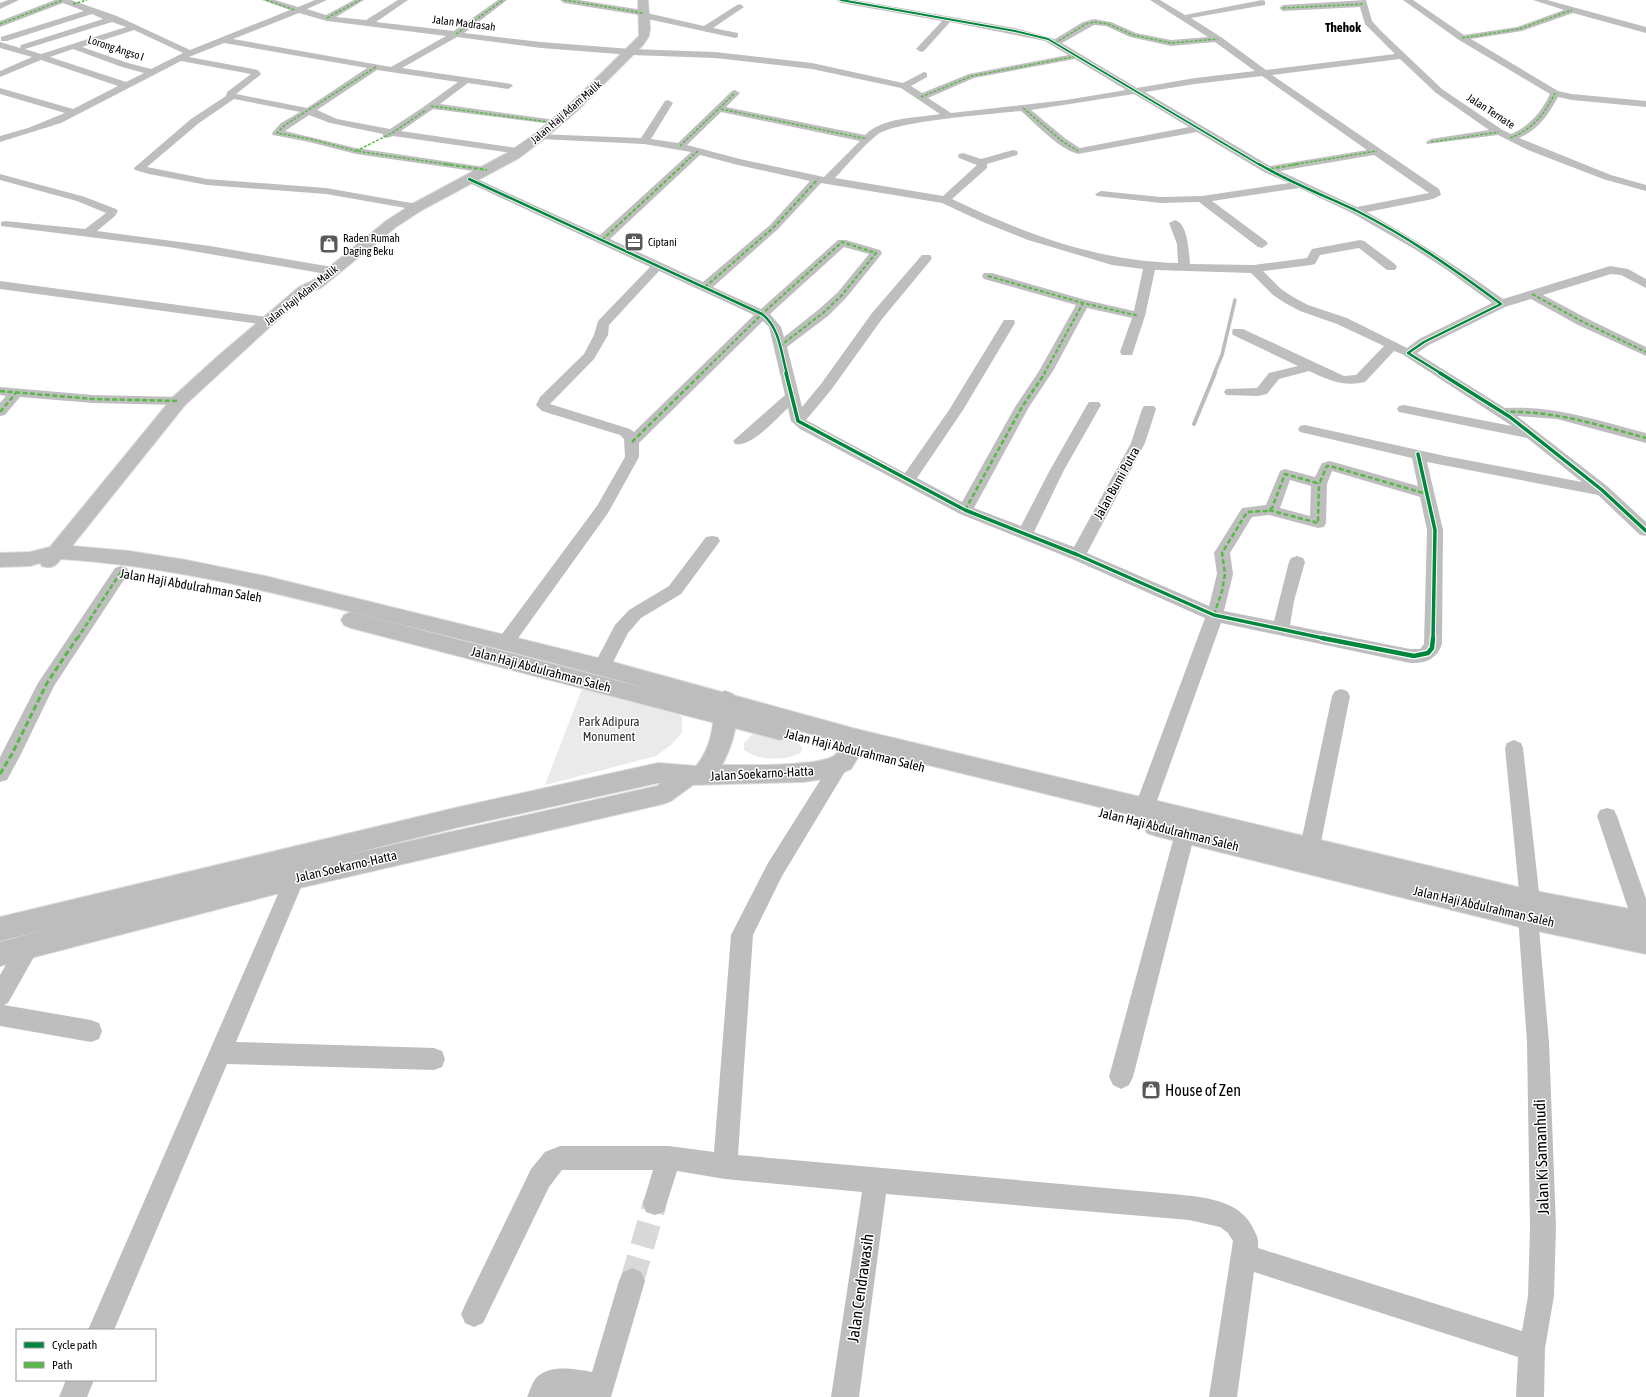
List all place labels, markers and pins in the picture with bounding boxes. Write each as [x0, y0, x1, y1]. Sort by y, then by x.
office icon: Ciptani [623, 231, 645, 253]
place label: Raden Rumah Daging Beku [343, 232, 400, 257]
shop icon: Raden Rumah Daging Beku [318, 233, 340, 255]
place label: Ciptani [648, 236, 677, 248]
shop icon: House of Zen [1140, 1079, 1162, 1101]
place label: House of Zen [1165, 1081, 1241, 1099]

